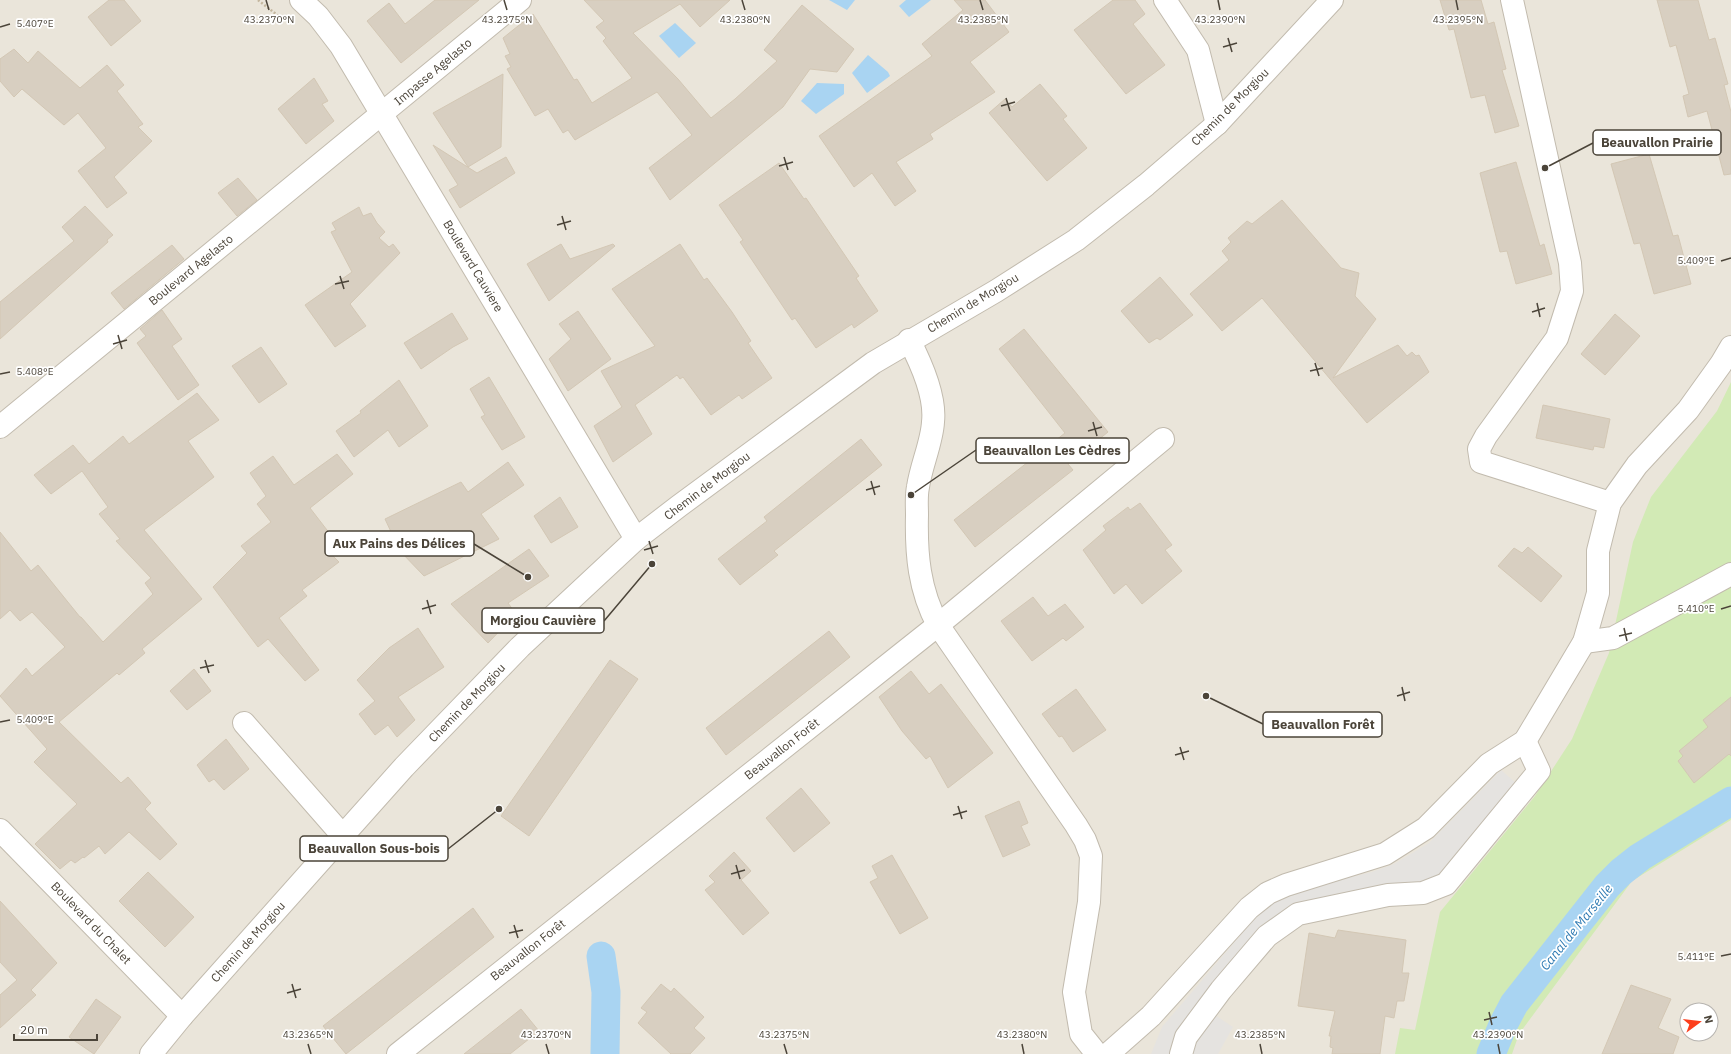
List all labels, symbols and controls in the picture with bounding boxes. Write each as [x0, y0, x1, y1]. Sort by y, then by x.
text: 43.2370°N [244, 13, 294, 26]
text: 43.2375°N [482, 13, 532, 26]
text: 43.2380°N [720, 13, 770, 26]
text: 43.2385°N [958, 13, 1008, 26]
text: 43.2390°N [1195, 13, 1245, 26]
text: 43.2395°N [1433, 13, 1483, 26]
text: 5.407°E [16, 17, 54, 30]
street label: Impasse Agelasto [391, 35, 475, 108]
street label: Chemin de Morgiou [1188, 65, 1272, 149]
callout: Beauvallon Prairie [1593, 130, 1721, 155]
text: Beauvallon Prairie [1601, 134, 1713, 151]
street label: Boulevard Cauviere [440, 217, 507, 315]
street label: Boulevard Agelasto [145, 231, 236, 308]
text: 5.409°E [1677, 254, 1715, 267]
street label: Chemin de Morgiou [924, 269, 1021, 336]
text: 5.408°E [16, 365, 54, 378]
callout: Beauvallon Les Cèdres [976, 438, 1129, 463]
text: Beauvallon Les Cèdres [983, 442, 1121, 459]
street label: Chemin de Morgiou [661, 448, 753, 523]
callout: Aux Pains des Délices [325, 531, 474, 556]
text: Aux Pains des Délices [332, 535, 466, 552]
text: 5.410°E [1677, 602, 1715, 615]
callout: Morgiou Cauvière [482, 608, 604, 633]
text: Morgiou Cauvière [490, 612, 596, 629]
street label: Chemin de Morgiou [425, 660, 508, 745]
callout: Beauvallon Forêt [1263, 712, 1382, 737]
text: 5.409°E [16, 713, 54, 726]
street label: Beauvallon Forêt [741, 715, 822, 783]
text: Beauvallon Forêt [1271, 716, 1375, 733]
callout: Beauvallon Sous-bois [300, 836, 448, 861]
text: Beauvallon Sous-bois [308, 840, 440, 857]
street label: Boulevard du Chalet [48, 878, 135, 967]
water label: Canal de Marseille [1536, 880, 1617, 974]
street label: Chemin de Morgiou [207, 898, 288, 985]
street label: Beauvallon Forêt [487, 916, 568, 984]
text: 5.411°E [1677, 950, 1715, 963]
north arrow [1679, 1002, 1719, 1042]
text: N [1701, 1014, 1716, 1025]
scale bar [14, 1016, 97, 1042]
text: 20 m [20, 1022, 48, 1037]
text: 43.2365°N [283, 1028, 333, 1041]
text: 43.2370°N [521, 1028, 571, 1041]
text: 43.2375°N [759, 1028, 809, 1041]
text: 43.2380°N [997, 1028, 1047, 1041]
text: 43.2385°N [1235, 1028, 1285, 1041]
text: 43.2390°N [1473, 1028, 1523, 1041]

